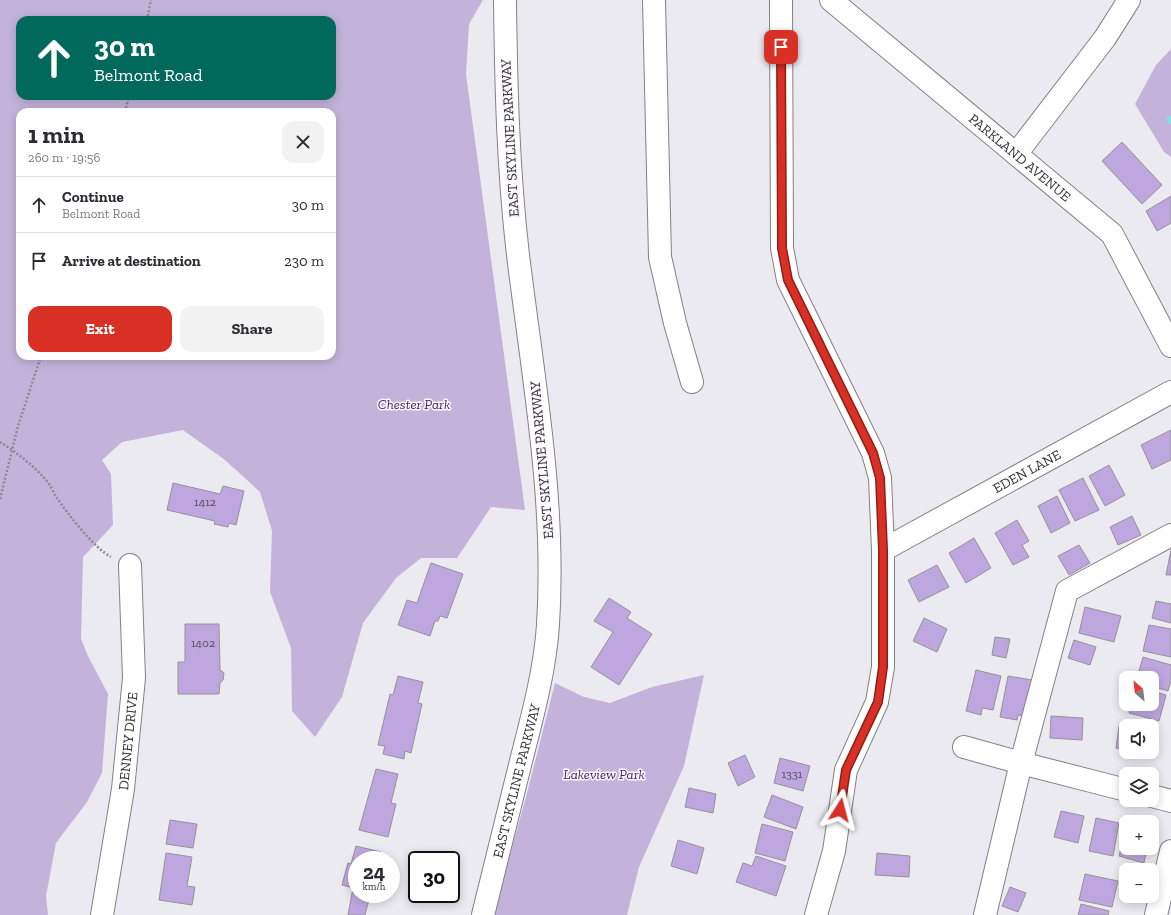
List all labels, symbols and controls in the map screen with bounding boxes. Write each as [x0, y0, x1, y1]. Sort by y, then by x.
text: 30 m [94, 30, 155, 63]
pin [764, 30, 798, 64]
icon: ahead [28, 32, 80, 84]
icon: arrive [770, 36, 792, 58]
street label: EAST SKYLINE PARKWAY [497, 58, 523, 217]
text: Belmont Road [94, 64, 203, 86]
street label: PARKLAND AVENUE [965, 110, 1075, 205]
text: 1 min [28, 120, 85, 149]
button: close [282, 121, 324, 163]
text: 260 m · 19:56 [28, 150, 100, 165]
text: Continue [62, 188, 124, 206]
icon: ahead [28, 194, 50, 216]
text: 30 m [292, 196, 324, 214]
text: Belmont Road [62, 206, 140, 221]
icon: arrive [28, 250, 50, 272]
text: Arrive at destination [62, 252, 201, 270]
text: 230 m [284, 252, 324, 270]
button: Exit [28, 306, 172, 352]
button: Share [180, 306, 324, 352]
street label: EAST SKYLINE PARKWAY [527, 380, 557, 540]
park label: Chester Park [378, 396, 450, 413]
street label: EDEN LANE [990, 446, 1064, 497]
house number: 1412 [194, 495, 216, 509]
house number: 1402 [191, 636, 215, 650]
north arrow [1119, 671, 1159, 711]
map controls [1119, 671, 1159, 903]
street label: DENNEY DRIVE [114, 691, 141, 791]
street label: EAST SKYLINE PARKWAY [489, 702, 544, 860]
button: sound [1119, 719, 1159, 759]
park label: Lakeview Park [563, 766, 645, 783]
house number: 1331 [782, 767, 803, 781]
button: layers [1119, 767, 1159, 807]
position arrow [819, 789, 861, 831]
button: + [1119, 815, 1159, 855]
speed limit sign: 30 [408, 851, 460, 903]
text: 24 [363, 860, 385, 884]
button: − [1119, 863, 1159, 903]
text: km/h [363, 881, 385, 893]

